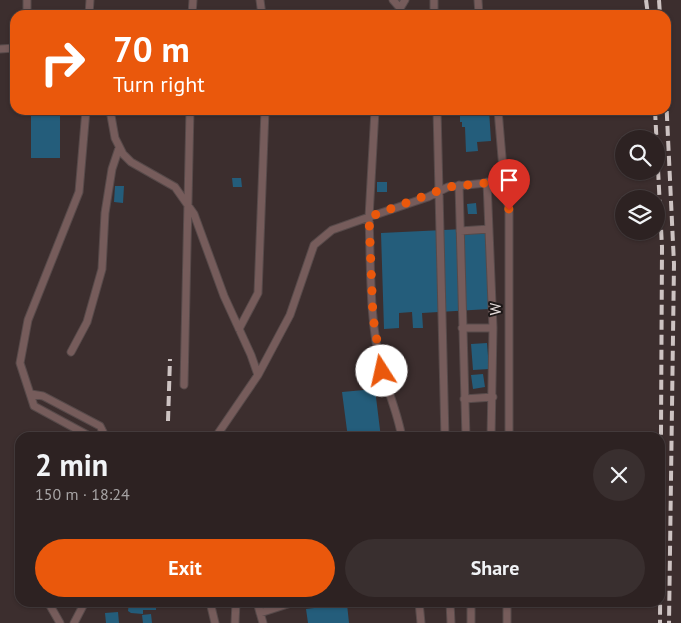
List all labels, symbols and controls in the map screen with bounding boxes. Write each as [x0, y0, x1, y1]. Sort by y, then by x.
text: 70 m [113, 26, 190, 72]
icon: right [30, 30, 95, 95]
text: Turn right [113, 70, 205, 98]
map controls [615, 130, 665, 240]
button: search [615, 130, 665, 180]
pin [488, 159, 530, 210]
icon: arrive [495, 166, 523, 194]
button: layers [615, 190, 665, 240]
street label: W [486, 302, 505, 315]
position arrow [355, 344, 407, 396]
text: 2 min [35, 445, 108, 484]
button: close [593, 449, 645, 501]
text: 150 m · 18:24 [35, 484, 130, 504]
button: Exit [35, 539, 335, 597]
button: Share [345, 539, 645, 597]

